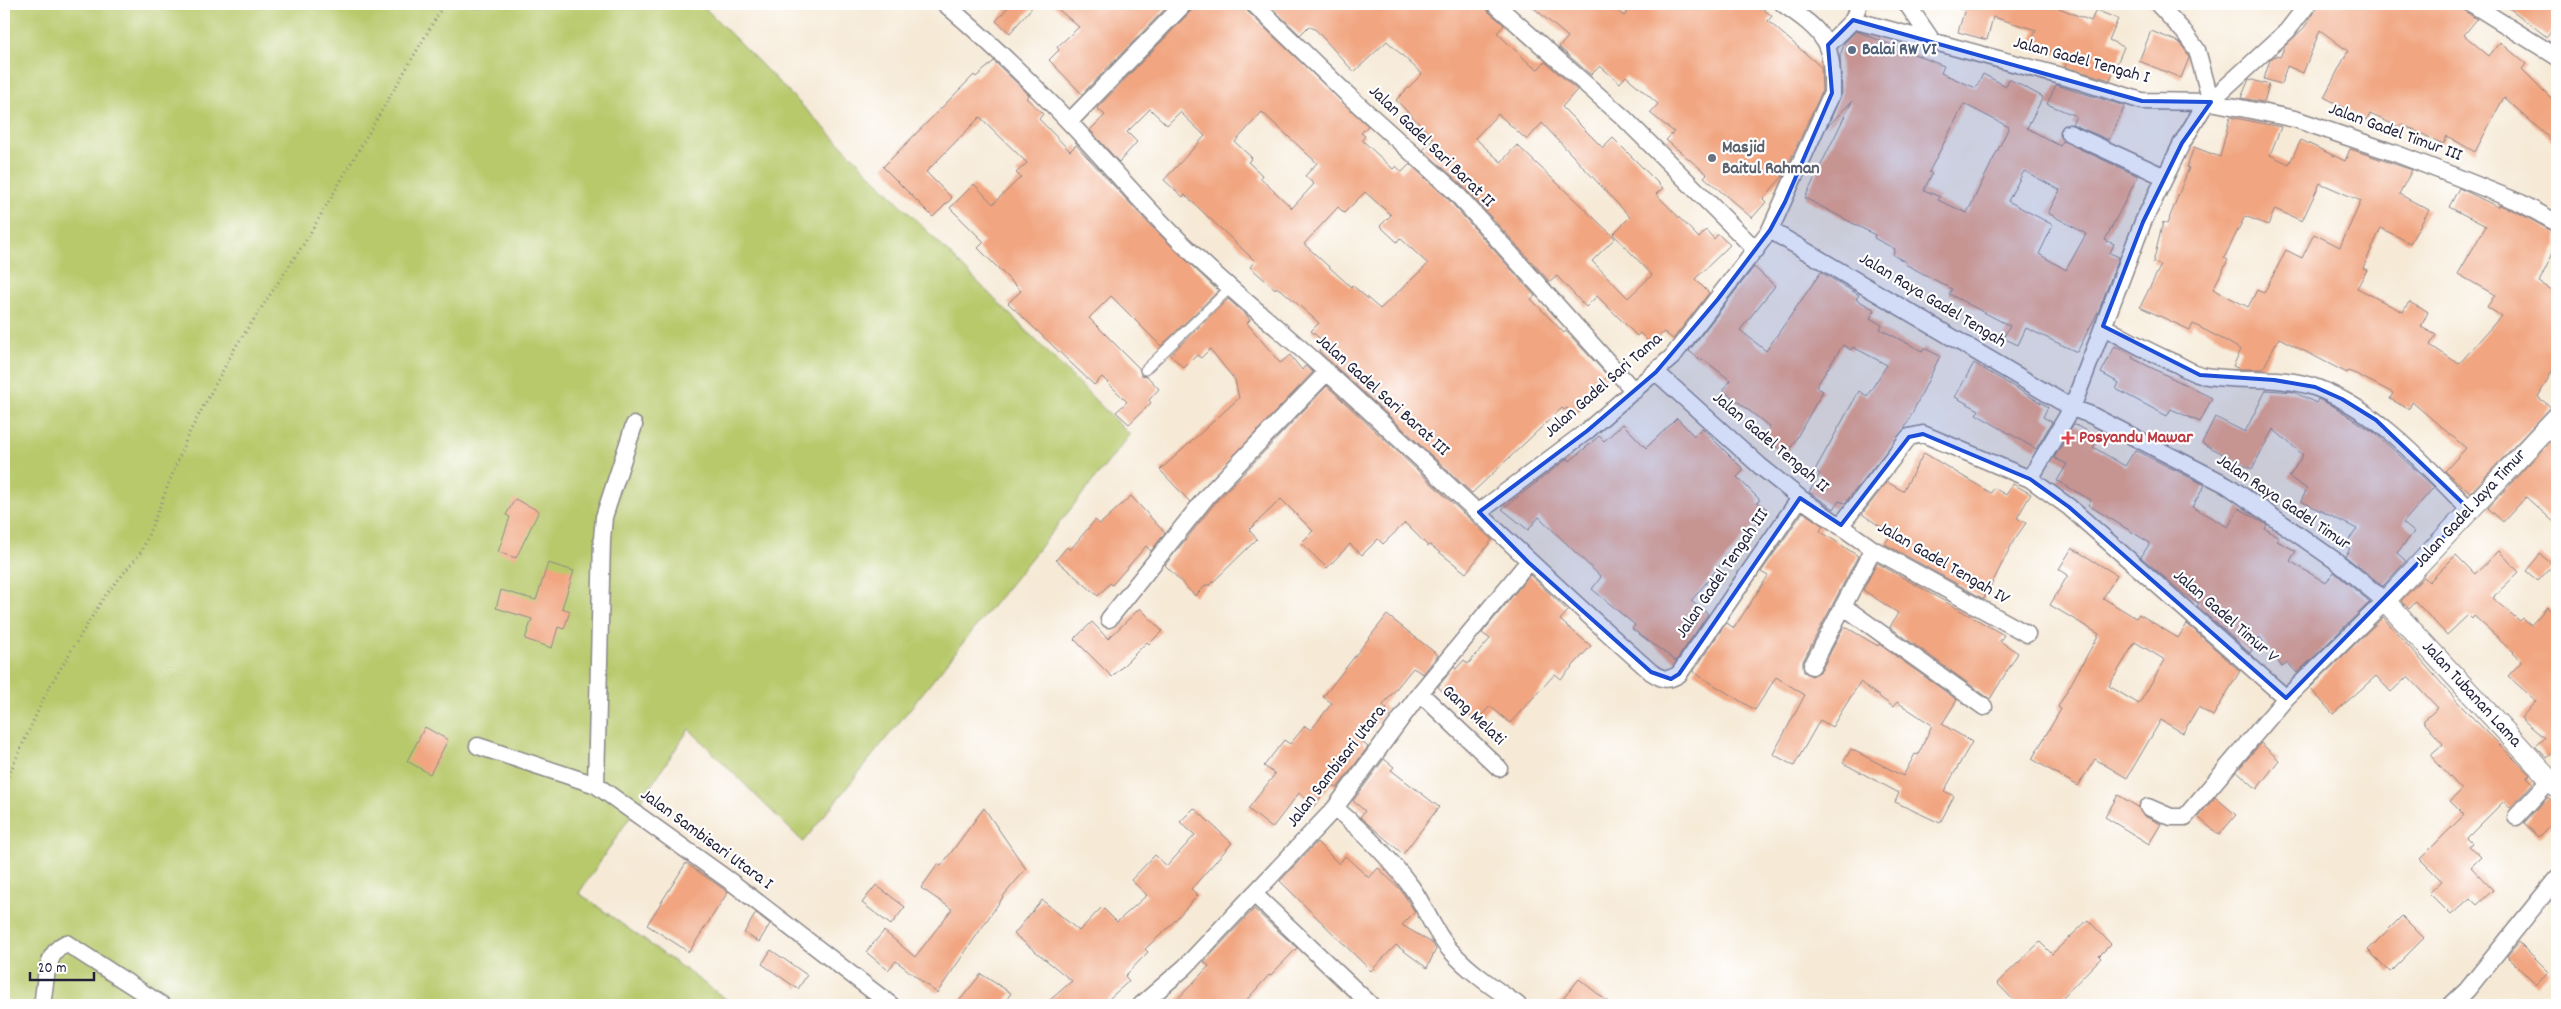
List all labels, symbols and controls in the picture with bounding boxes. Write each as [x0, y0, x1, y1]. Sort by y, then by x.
street label: Jalan Gadel Tengah I [2010, 31, 2152, 91]
place label: Balai RW VI [1862, 38, 1937, 63]
marker: Balai RW VI [1846, 44, 1858, 56]
street label: Jalan Gadel Sari Barat II [1362, 80, 1500, 214]
street label: Jalan Gadel Timur III [2325, 97, 2466, 169]
place label: Masjid Baitul Rahman [1722, 136, 1820, 182]
marker: Masjid Baitul Rahman [1706, 152, 1718, 164]
street label: Jalan Raya Gadel Tengah [1854, 247, 2010, 355]
street label: Jalan Gadel Sari Tama [1539, 327, 1669, 444]
street label: Jalan Gadel Sari Barat III [1310, 329, 1455, 463]
street label: Jalan Gadel Tengah II [1706, 387, 1834, 500]
place label: Posyandu Mawar [2079, 426, 2193, 451]
marker: Posyandu Mawar [2061, 431, 2075, 445]
street label: Jalan Gadel Jaya Timur [2409, 444, 2533, 574]
street label: Jalan Raya Gadel Timur [2211, 449, 2355, 557]
street label: Jalan Gadel Tengah III [1670, 504, 1776, 644]
street label: Jalan Gadel Tengah IV [1872, 516, 2014, 612]
street label: Jalan Gadel Timur V [2167, 564, 2283, 670]
street label: Jalan Tubanan Lama [2416, 635, 2527, 754]
street label: Gang Melati [1436, 680, 1510, 752]
street label: Jalan Sambisari Utara [1281, 700, 1393, 833]
street label: Jalan Sambisari Utara I [634, 783, 778, 897]
scale bar [30, 949, 94, 981]
text: 20 m [38, 958, 66, 980]

